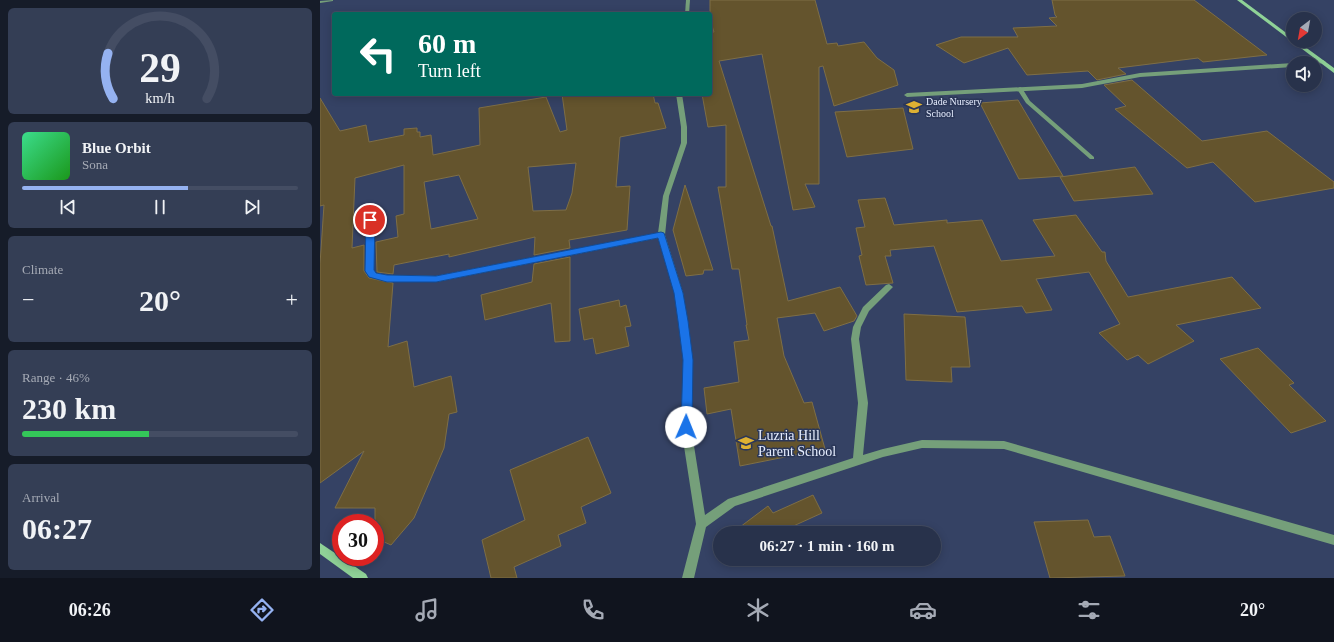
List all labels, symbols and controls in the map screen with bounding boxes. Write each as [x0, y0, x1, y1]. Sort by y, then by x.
north arrow [1286, 12, 1322, 48]
map controls [1286, 12, 1322, 92]
icon: left [352, 28, 404, 80]
text: 60 m [418, 28, 476, 59]
text: 29 [139, 45, 181, 91]
button: sound [1286, 56, 1322, 92]
text: Turn left [418, 61, 481, 81]
text: km/h [145, 90, 175, 106]
place label: Dade Nursery School [926, 96, 982, 119]
school or university icon: Dade Nursery School [905, 98, 923, 116]
text: Blue Orbit [82, 140, 151, 156]
text: Sona [82, 157, 108, 172]
icon: previous [57, 196, 79, 218]
icon: pause [149, 196, 171, 218]
icon: next [241, 196, 263, 218]
pin [353, 203, 387, 237]
icon: arrive [359, 209, 381, 231]
text: Climate [22, 262, 63, 277]
text: 20° [139, 284, 181, 317]
text: − [22, 287, 34, 312]
text: + [286, 287, 298, 312]
text: Range · 46% [22, 370, 90, 385]
text: 230 km [22, 392, 116, 425]
position arrow [665, 406, 707, 448]
place label: Luzria Hill Parent School [758, 428, 836, 459]
school or university icon: Luzria Hill Parent School [737, 434, 755, 452]
text: Arrival [22, 490, 60, 505]
text: 06:27 [22, 512, 92, 545]
speed limit sign: 30 [332, 514, 384, 566]
text: 06:27 · 1 min · 160 m [760, 538, 895, 554]
icon: directions [248, 596, 276, 624]
icon: music [413, 596, 441, 624]
icon: phone [579, 596, 607, 624]
icon: climate [744, 596, 772, 624]
icon: car [909, 596, 937, 624]
icon: filters [1075, 596, 1103, 624]
text: 06:26 [69, 600, 111, 620]
text: 20° [1240, 600, 1265, 620]

